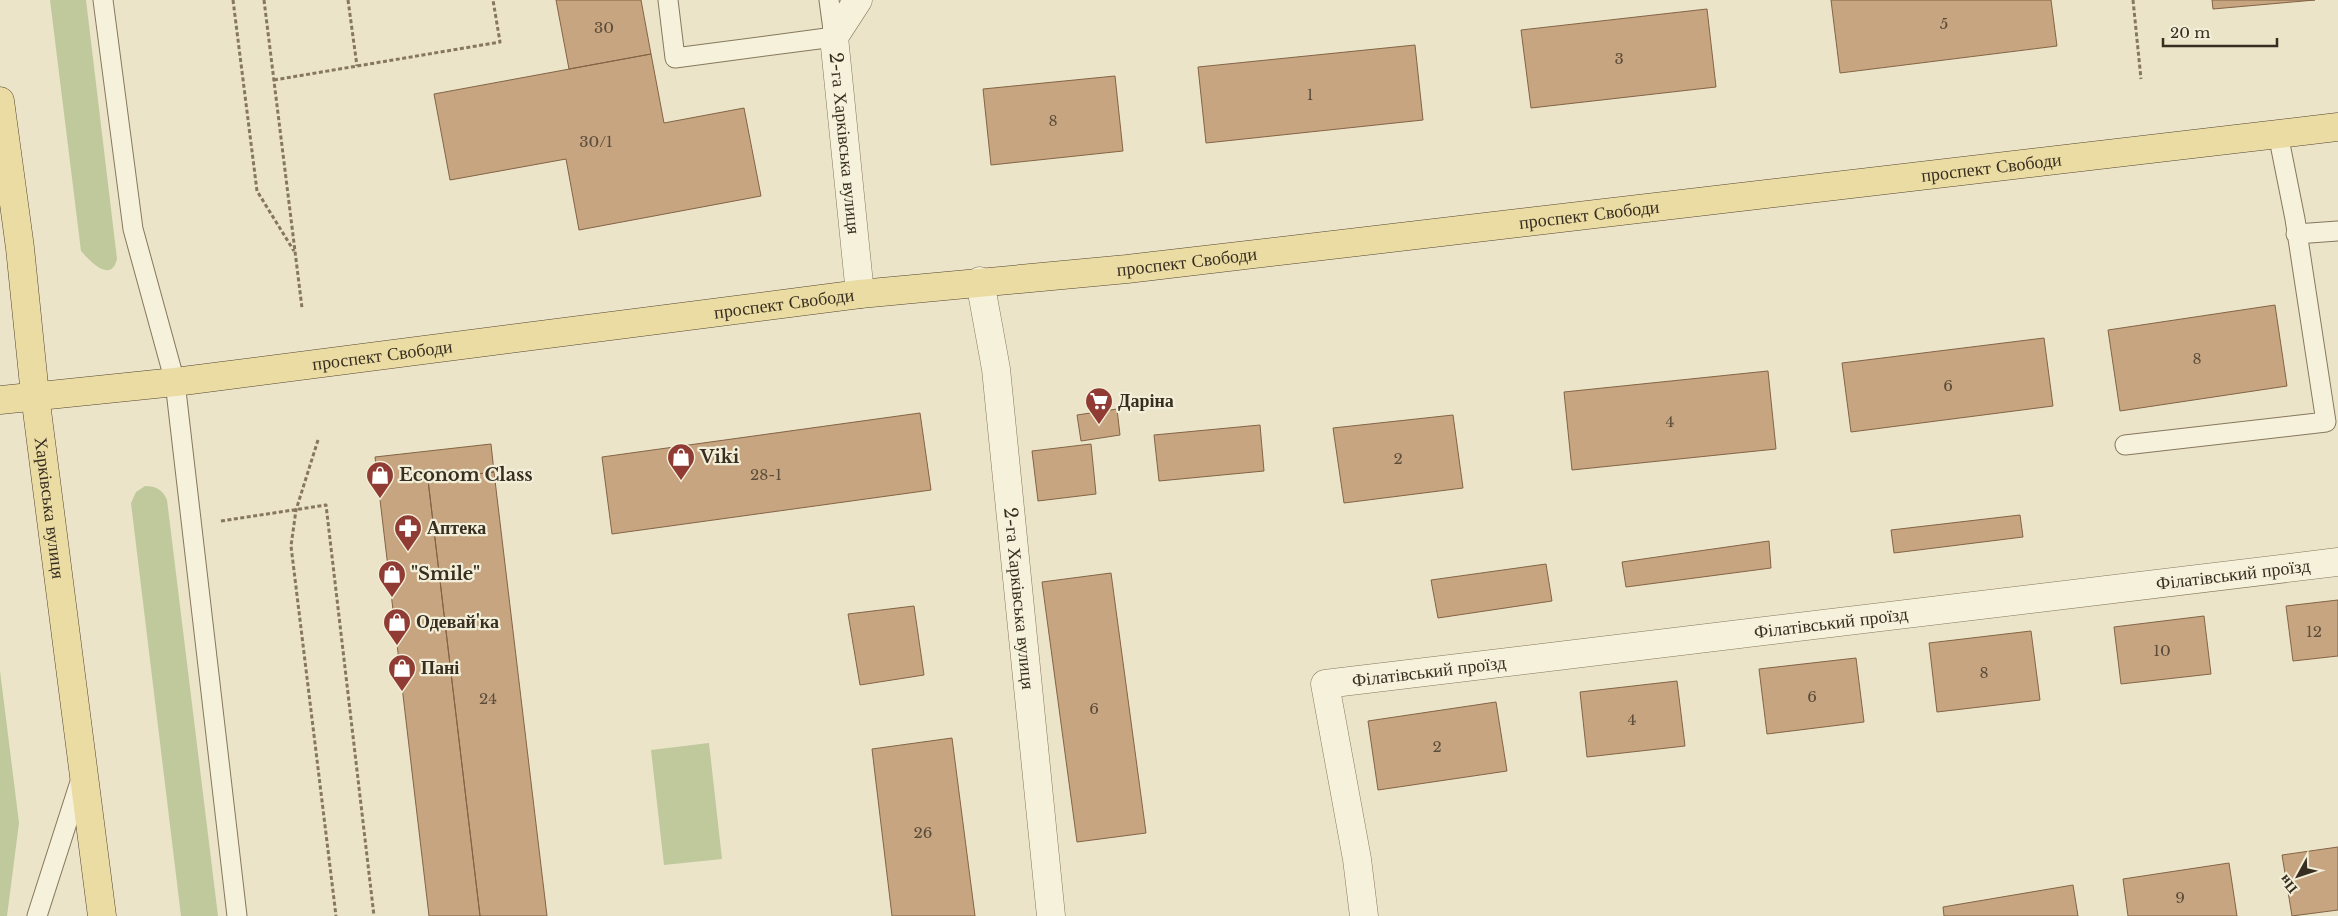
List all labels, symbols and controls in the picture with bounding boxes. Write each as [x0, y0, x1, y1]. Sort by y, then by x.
house number: 5 [1940, 14, 1948, 33]
scale bar [2163, 15, 2277, 47]
house number: 30 [594, 18, 614, 37]
text: 20 m [2170, 23, 2210, 42]
house number: 3 [1614, 49, 1624, 68]
street label: 2-га Харківська вулиця [825, 51, 865, 235]
house number: 1 [1307, 85, 1313, 104]
house number: 8 [1048, 111, 1058, 130]
house number: 30/1 [579, 132, 613, 151]
street label: проспект Свободи [1920, 148, 2063, 187]
street label: проспект Свободи [1518, 196, 1661, 234]
street label: проспект Свободи [1116, 243, 1259, 281]
street label: проспект Свободи [713, 284, 856, 324]
street label: проспект Свободи [311, 335, 454, 375]
house number: 8 [2192, 349, 2202, 368]
house number: 6 [1943, 376, 1953, 395]
supermarket icon: Даріна [1084, 386, 1114, 425]
place label: Даріна [1118, 390, 1174, 412]
house number: 4 [1666, 412, 1674, 431]
street label: Харківська вулиця [30, 436, 70, 580]
shop icon: Viki [666, 442, 696, 481]
place label: Viki [699, 446, 740, 468]
house number: 2 [1393, 449, 1403, 468]
shop icon: Econom Class [365, 460, 395, 499]
place label: Econom Class [399, 464, 533, 486]
house number: 28-1 [750, 465, 782, 484]
street label: 2-га Харківська вулиця [999, 506, 1039, 690]
pharmacy icon: Аптека [393, 513, 423, 552]
place label: Аптека [427, 517, 486, 539]
street label: Філатівський проїзд [2155, 554, 2311, 595]
shop icon: "Smile" [377, 559, 407, 598]
place label: "Smile" [411, 563, 480, 585]
street label: Філатівський проїзд [1753, 603, 1909, 643]
shop icon: Одевай'ка [382, 607, 412, 646]
place label: Одевай'ка [416, 611, 499, 633]
house number: 12 [2306, 622, 2322, 641]
house number: 10 [2153, 641, 2171, 660]
street label: Філатівський проїзд [1351, 651, 1507, 692]
shop icon: Пані [387, 653, 417, 692]
place label: Пані [421, 657, 459, 679]
house number: 8 [1979, 663, 1989, 682]
house number: 6 [1807, 687, 1817, 706]
house number: 24 [479, 689, 497, 708]
house number: 6 [1089, 699, 1099, 718]
house number: 4 [1628, 710, 1636, 729]
house number: 2 [1432, 737, 1442, 756]
house number: 26 [914, 823, 932, 842]
north arrow [2273, 851, 2323, 901]
text: Пн [2275, 871, 2301, 897]
house number: 9 [2175, 888, 2185, 907]

